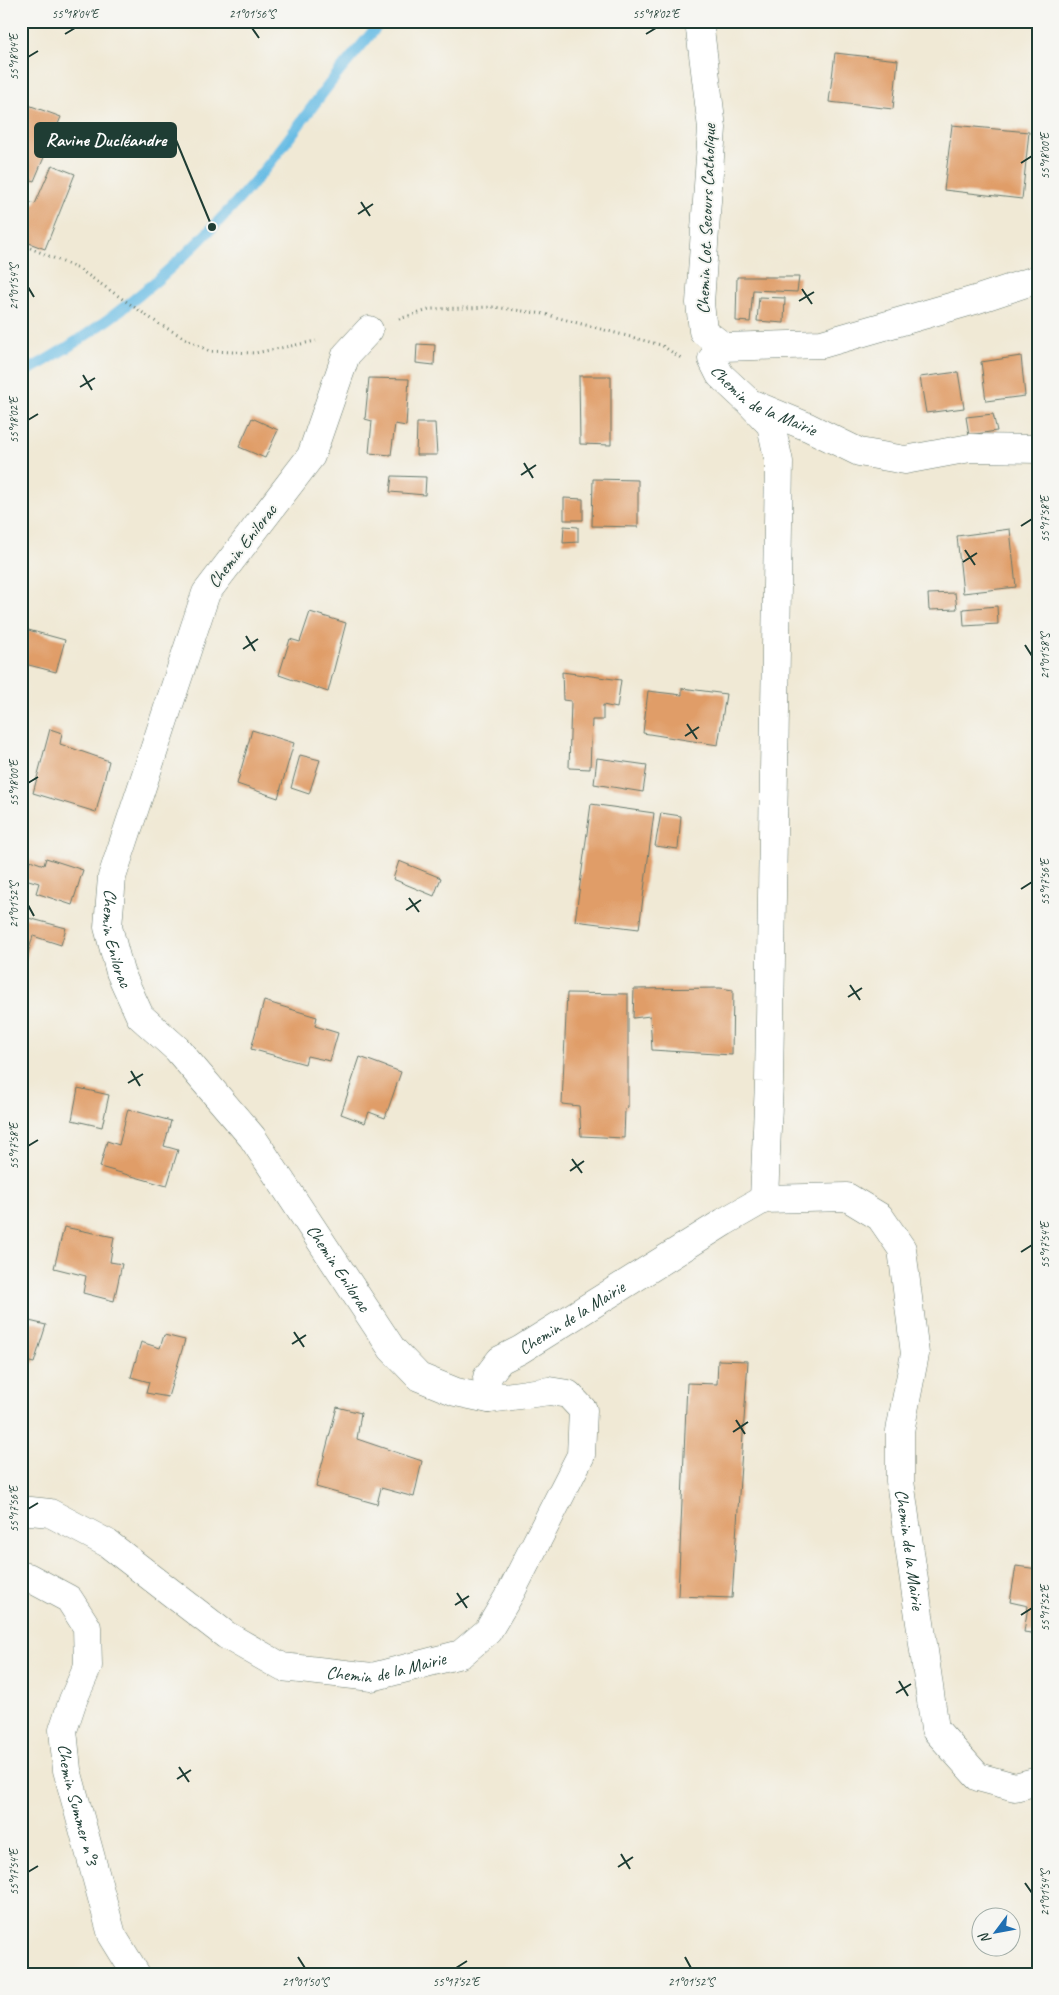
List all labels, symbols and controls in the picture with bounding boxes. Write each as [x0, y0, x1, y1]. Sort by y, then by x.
text: 55°18'04"E [52, 6, 100, 22]
text: 21°01'56"S [229, 6, 277, 22]
text: 55°18'02"E [633, 6, 681, 22]
text: 55°18'04"E [6, 32, 22, 80]
street label: Chemin Lot. Secours Catholique [692, 122, 720, 315]
callout: Ravine Ducléandre [35, 123, 176, 157]
text: Ravine Ducléandre [46, 128, 168, 152]
text: 55°18'00"E [1037, 131, 1053, 179]
text: 21°01'54"S [6, 262, 22, 310]
street label: Chemin de la Mairie [706, 362, 821, 441]
text: 55°18'02"E [6, 395, 22, 443]
text: 55°17'58"E [1037, 494, 1053, 542]
street label: Chemin Enilorac [203, 499, 282, 592]
text: 21°01'58"S [1037, 631, 1053, 679]
text: 55°18'00"E [6, 758, 22, 806]
text: 55°17'56"E [1037, 857, 1053, 905]
text: 21°01'52"S [6, 880, 22, 928]
street label: Chemin Enilorac [97, 888, 137, 992]
text: 55°17'58"E [6, 1121, 22, 1169]
street label: Chemin Enilorac [302, 1220, 376, 1317]
text: 55°17'54"E [1037, 1220, 1053, 1268]
street label: Chemin de la Mairie [514, 1275, 630, 1359]
text: 55°17'56"E [6, 1484, 22, 1532]
street label: Chemin de la Mairie [890, 1488, 929, 1612]
text: 55°17'52"E [1037, 1583, 1053, 1631]
street label: Chemin de la Mairie [325, 1647, 449, 1688]
street label: Chemin Summer n°3 [53, 1743, 104, 1869]
text: 55°17'54"E [6, 1847, 22, 1895]
text: 21°01'54"S [1037, 1868, 1053, 1916]
north arrow [972, 1908, 1022, 1958]
text: N [975, 1928, 995, 1947]
text: 21°01'50"S [282, 1974, 330, 1990]
text: 55°17'52"E [433, 1974, 481, 1990]
text: 21°01'52"S [668, 1974, 716, 1990]

